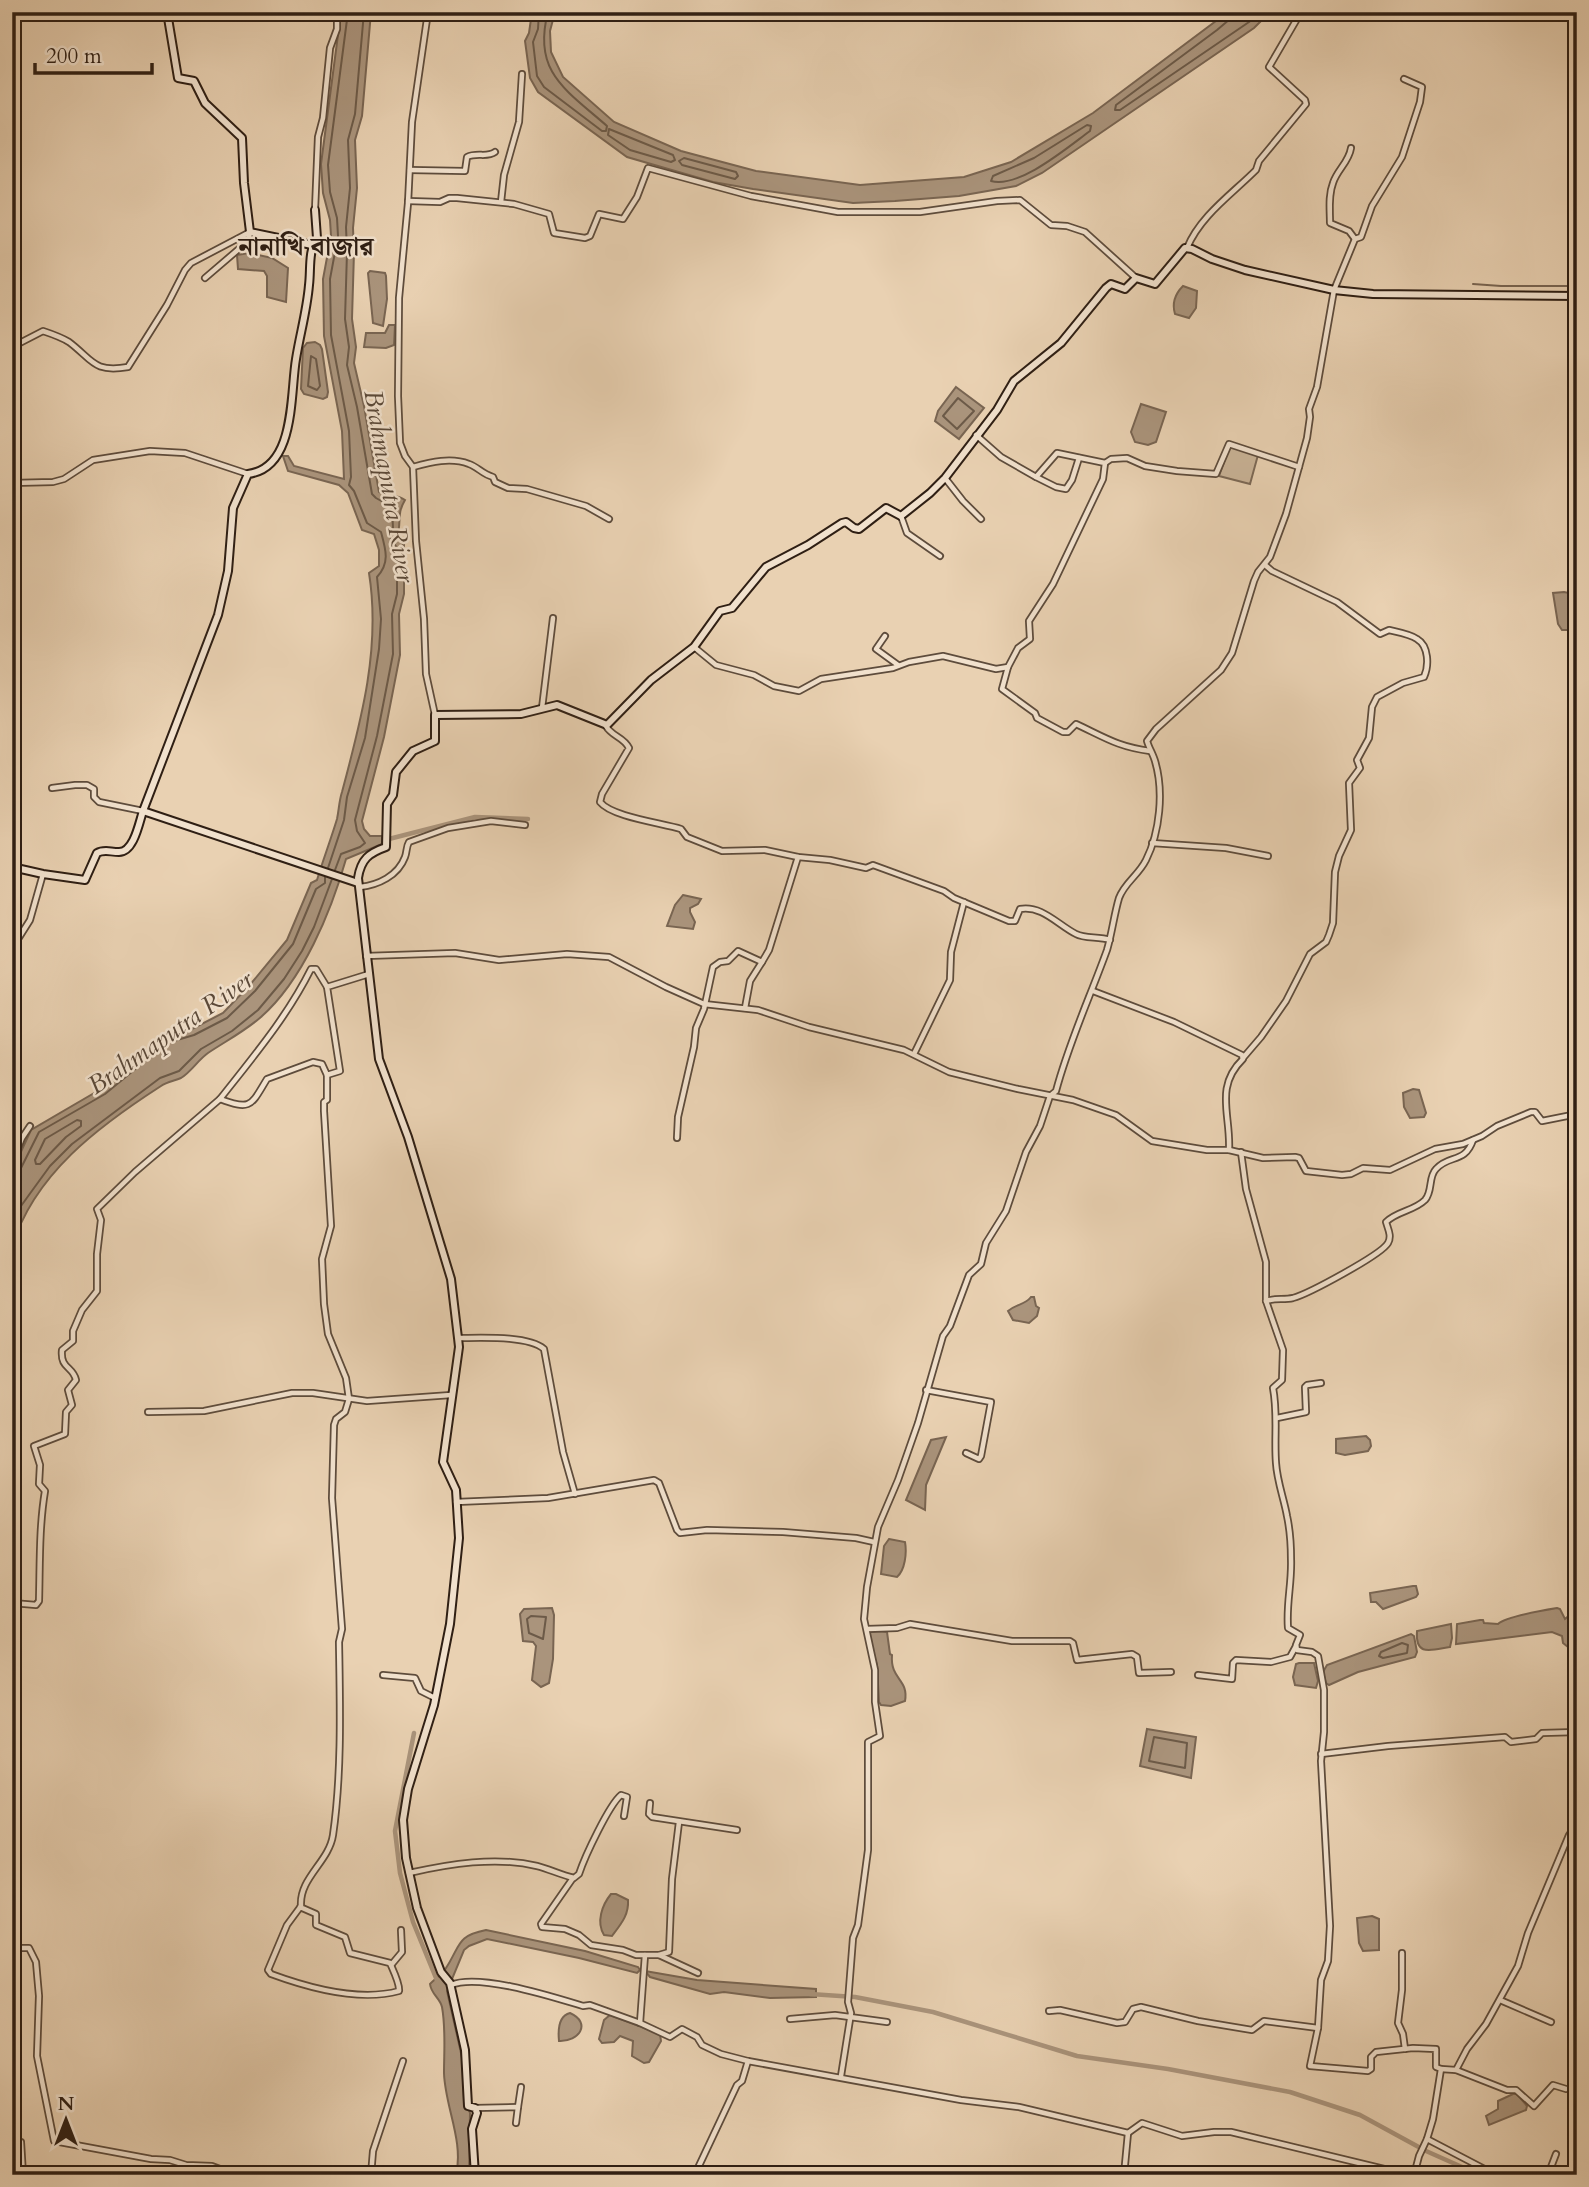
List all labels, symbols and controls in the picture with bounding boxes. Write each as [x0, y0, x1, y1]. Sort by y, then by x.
scale bar [35, 32, 152, 76]
text: 200 m [46, 42, 102, 71]
district label: নানাখি বাজার [237, 229, 375, 264]
water label: Brahmaputra River [355, 387, 424, 587]
water label: Brahmaputra River [80, 961, 261, 1103]
north arrow [32, 2086, 102, 2156]
text: N [58, 2091, 75, 2117]

